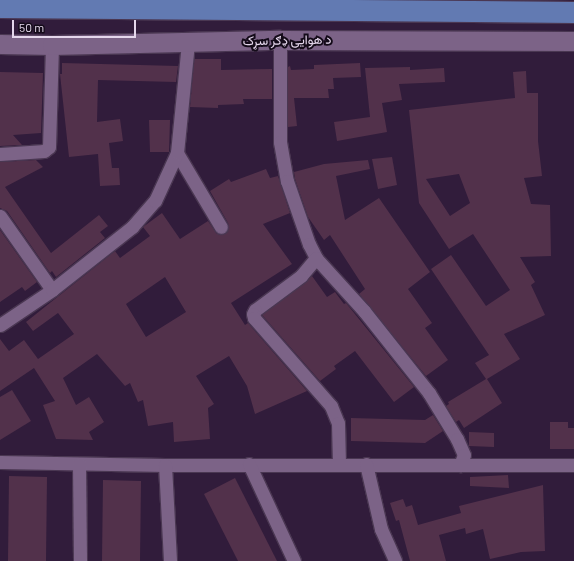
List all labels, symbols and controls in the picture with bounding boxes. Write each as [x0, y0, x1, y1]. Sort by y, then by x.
scale bar [14, 12, 138, 38]
text: 50 m [19, 20, 44, 34]
street label: د هوایی ډګر سړک [243, 31, 331, 49]

